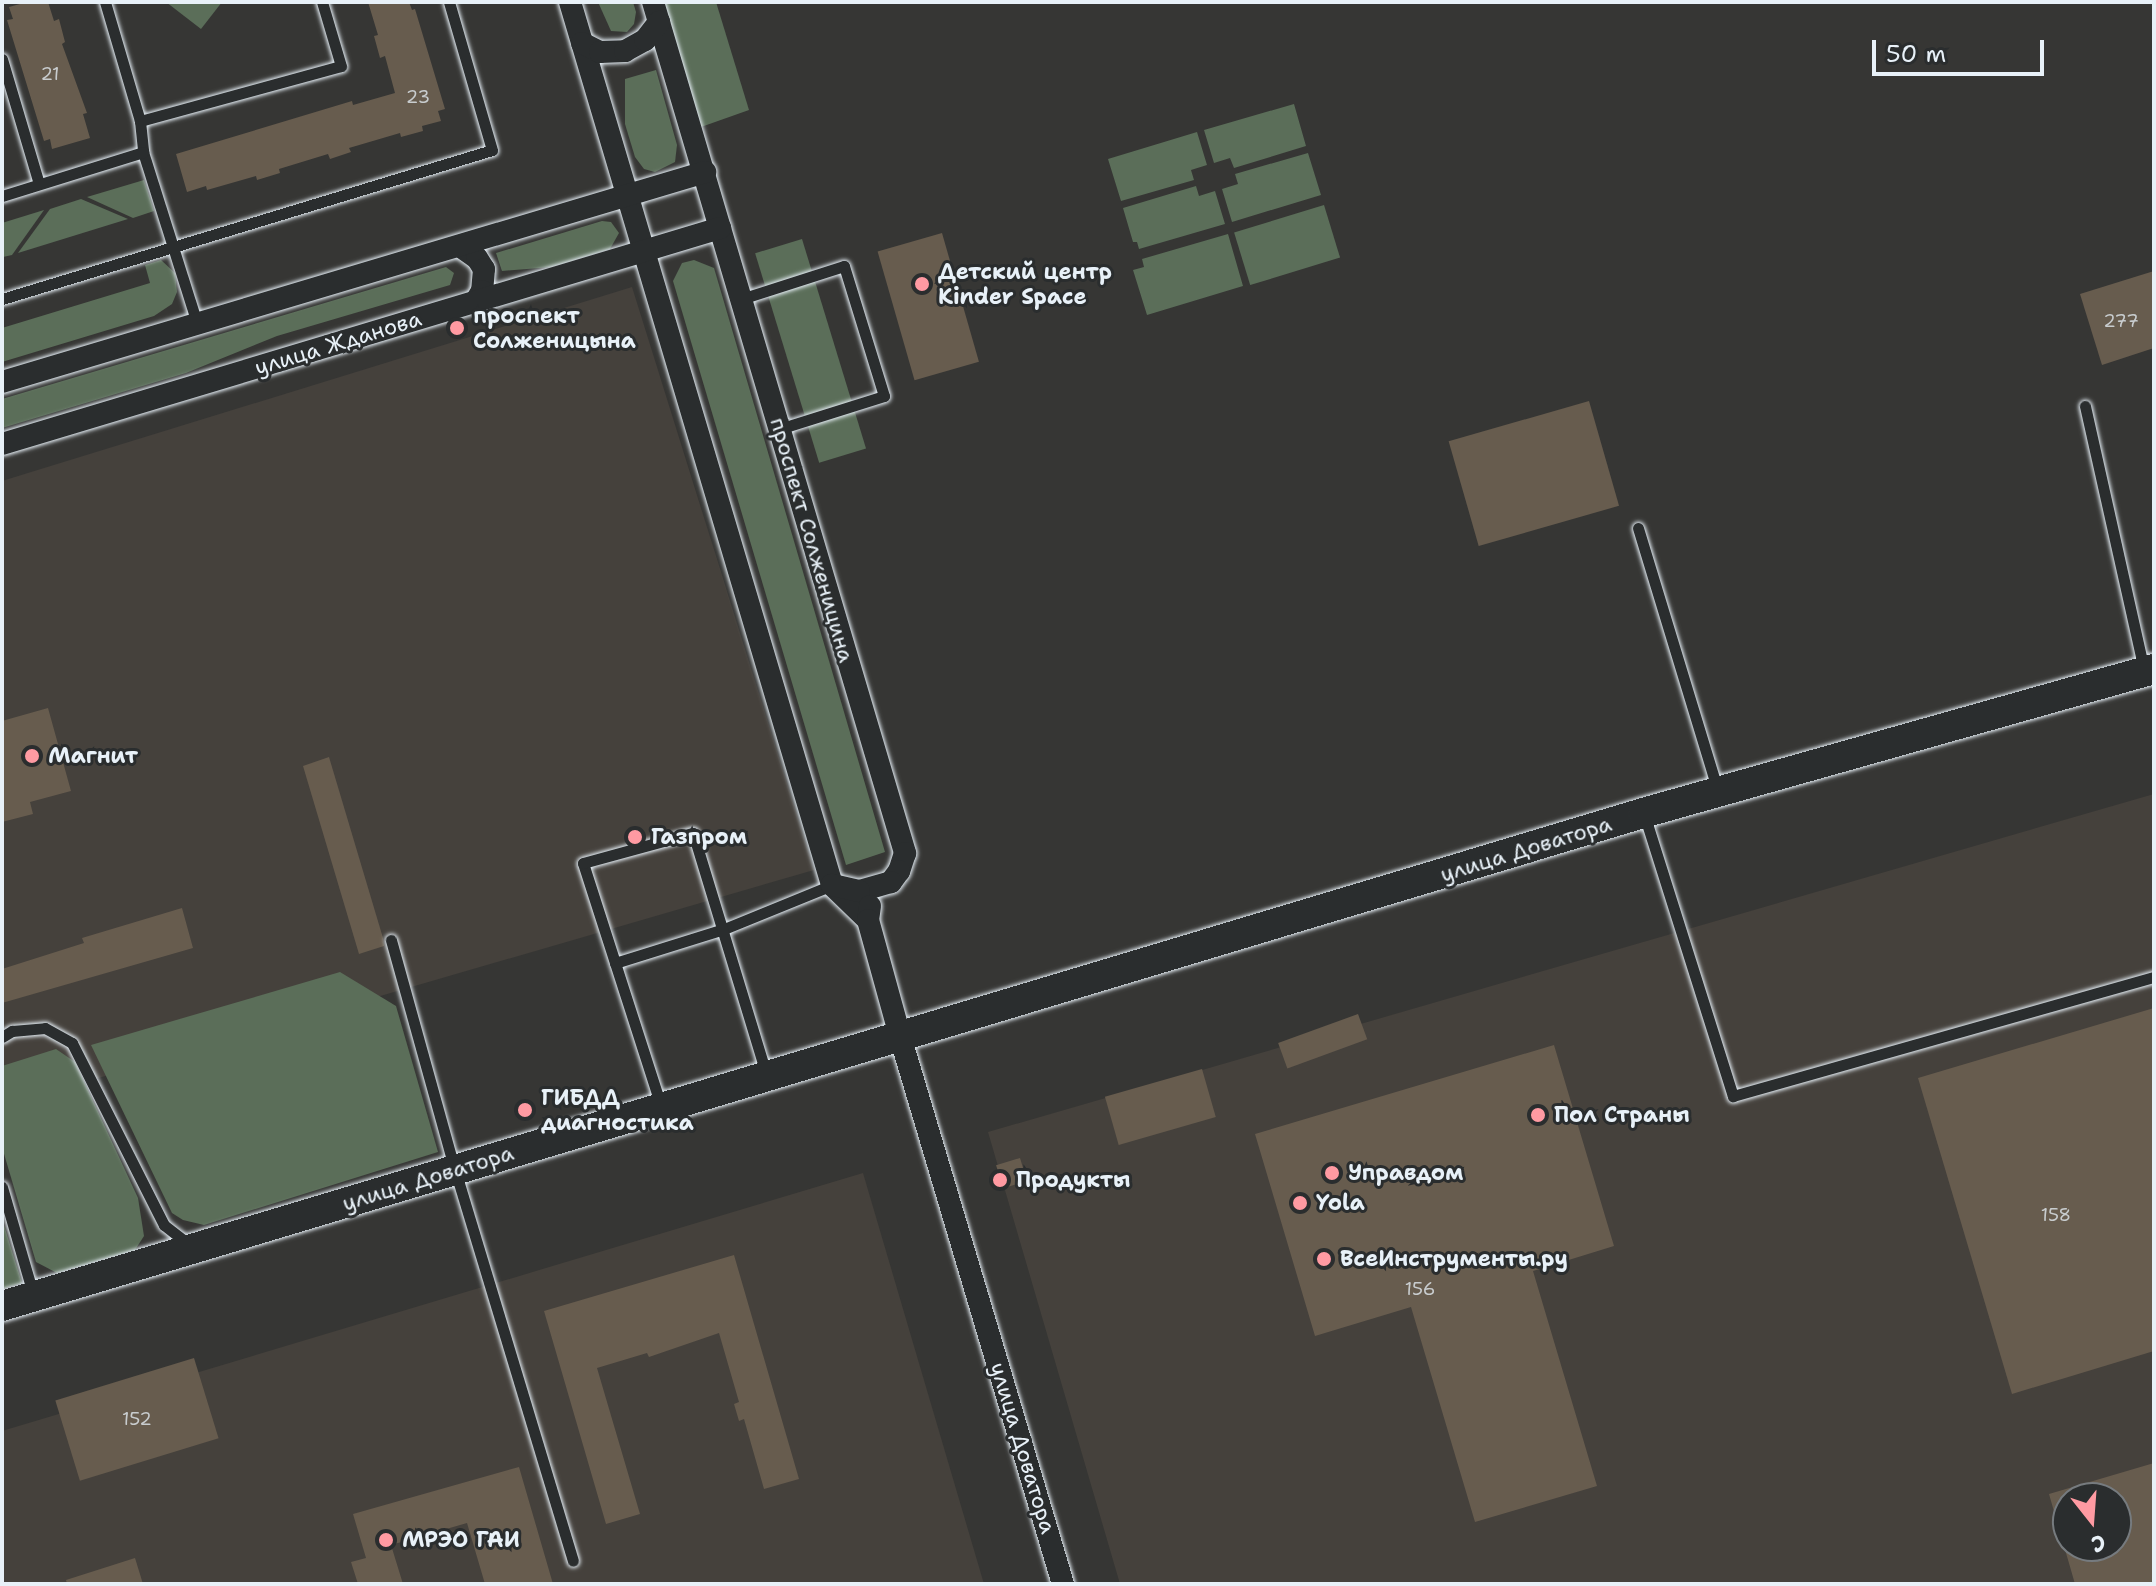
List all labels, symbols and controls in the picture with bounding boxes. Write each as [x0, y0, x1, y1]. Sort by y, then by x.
scale bar [1876, 24, 2048, 74]
text: 50 m [1886, 38, 1946, 70]
house number: 21 [40, 63, 60, 85]
house number: 23 [406, 86, 430, 108]
place label: Детский центр Kinder Space [938, 258, 1112, 310]
marker: Детский центр Kinder Space [913, 275, 931, 293]
place label: проспект Солженицына [473, 302, 636, 354]
street label: улица Жданова [252, 305, 424, 381]
house number: 277 [2103, 310, 2139, 332]
marker: проспект Солженицына [448, 319, 466, 337]
street label: проспект Солженицина [764, 415, 860, 665]
place label: Магнит [48, 743, 138, 769]
marker: Магнит [23, 747, 41, 765]
street label: улица Доватора [1437, 810, 1615, 888]
place label: Газпром [651, 824, 747, 850]
marker: Газпром [626, 828, 644, 846]
place label: ГИБДД диагностика [541, 1084, 694, 1136]
marker: ГИБДД диагностика [516, 1101, 534, 1119]
place label: Пол Страны [1554, 1102, 1690, 1128]
marker: Пол Страны [1529, 1106, 1547, 1124]
street label: улица Доватора [339, 1139, 517, 1217]
place label: Управдом [1348, 1160, 1463, 1186]
marker: Управдом [1323, 1164, 1341, 1182]
place label: Продукты [1016, 1167, 1130, 1193]
marker: Продукты [991, 1171, 1009, 1189]
place label: Yola [1316, 1190, 1365, 1216]
marker: Yola [1291, 1194, 1309, 1212]
house number: 158 [2041, 1204, 2071, 1226]
place label: ВсеИнструменты.ру [1340, 1246, 1568, 1272]
marker: ВсеИнструменты.ру [1315, 1250, 1333, 1268]
house number: 156 [1405, 1278, 1435, 1300]
street label: улица Доватора [984, 1359, 1062, 1537]
house number: 152 [122, 1408, 152, 1430]
north arrow [2052, 1482, 2132, 1562]
place label: МРЭО ГАИ [402, 1527, 520, 1553]
text: С [2088, 1528, 2109, 1559]
marker: МРЭО ГАИ [377, 1531, 395, 1549]

